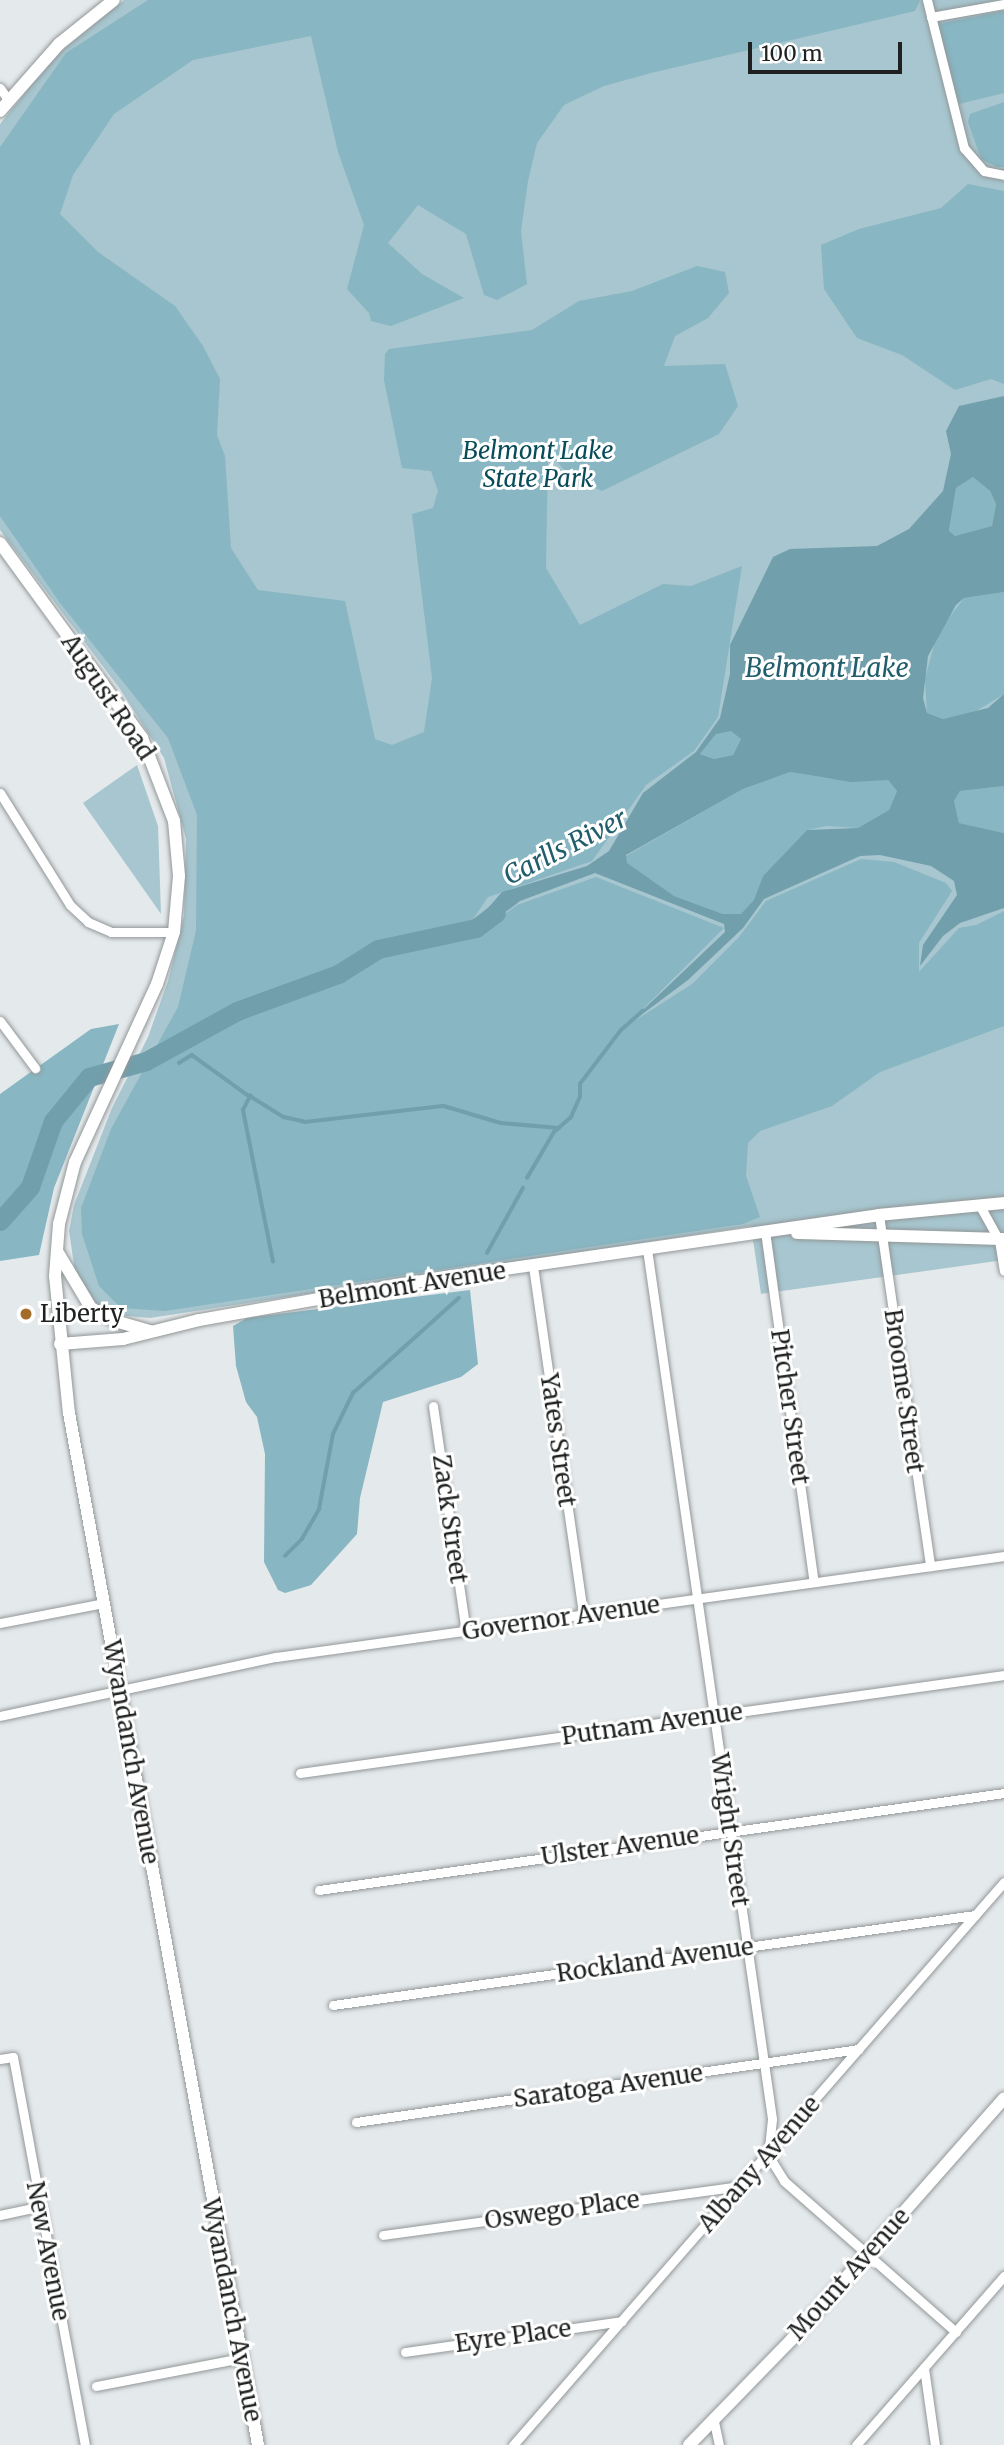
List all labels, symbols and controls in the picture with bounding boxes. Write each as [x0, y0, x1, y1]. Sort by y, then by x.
scale bar [752, 28, 906, 72]
text: 100 m [761, 40, 823, 67]
park label: Belmont Lake State Park [463, 437, 613, 493]
street label: August Road [55, 629, 161, 765]
water label: Belmont Lake [745, 652, 909, 684]
water label: Carlls River [498, 803, 632, 891]
street label: Belmont Avenue [316, 1256, 508, 1314]
place label: Liberty [40, 1300, 124, 1328]
marker: Liberty [18, 1306, 34, 1322]
street label: Broome Street [878, 1307, 930, 1475]
street label: Pitcher Street [765, 1327, 815, 1487]
street label: Yates Street [534, 1372, 582, 1508]
street label: Zack Street [427, 1453, 473, 1585]
street label: Governor Avenue [460, 1590, 662, 1646]
street label: Wyandanch Avenue [97, 1638, 165, 1866]
street label: Putnam Avenue [560, 1697, 744, 1751]
street label: Wright Street [705, 1751, 755, 1909]
street label: Ulster Avenue [539, 1821, 701, 1871]
street label: Rockland Avenue [555, 1932, 755, 1988]
street label: Saratoga Avenue [511, 2058, 705, 2114]
street label: Albany Avenue [692, 2090, 826, 2238]
street label: New Avenue [20, 2179, 76, 2323]
street label: Oswego Place [483, 2185, 641, 2235]
street label: Wyandanch Avenue [196, 2196, 268, 2424]
street label: Mount Avenue [782, 2202, 916, 2346]
street label: Eyre Place [453, 2314, 573, 2358]

